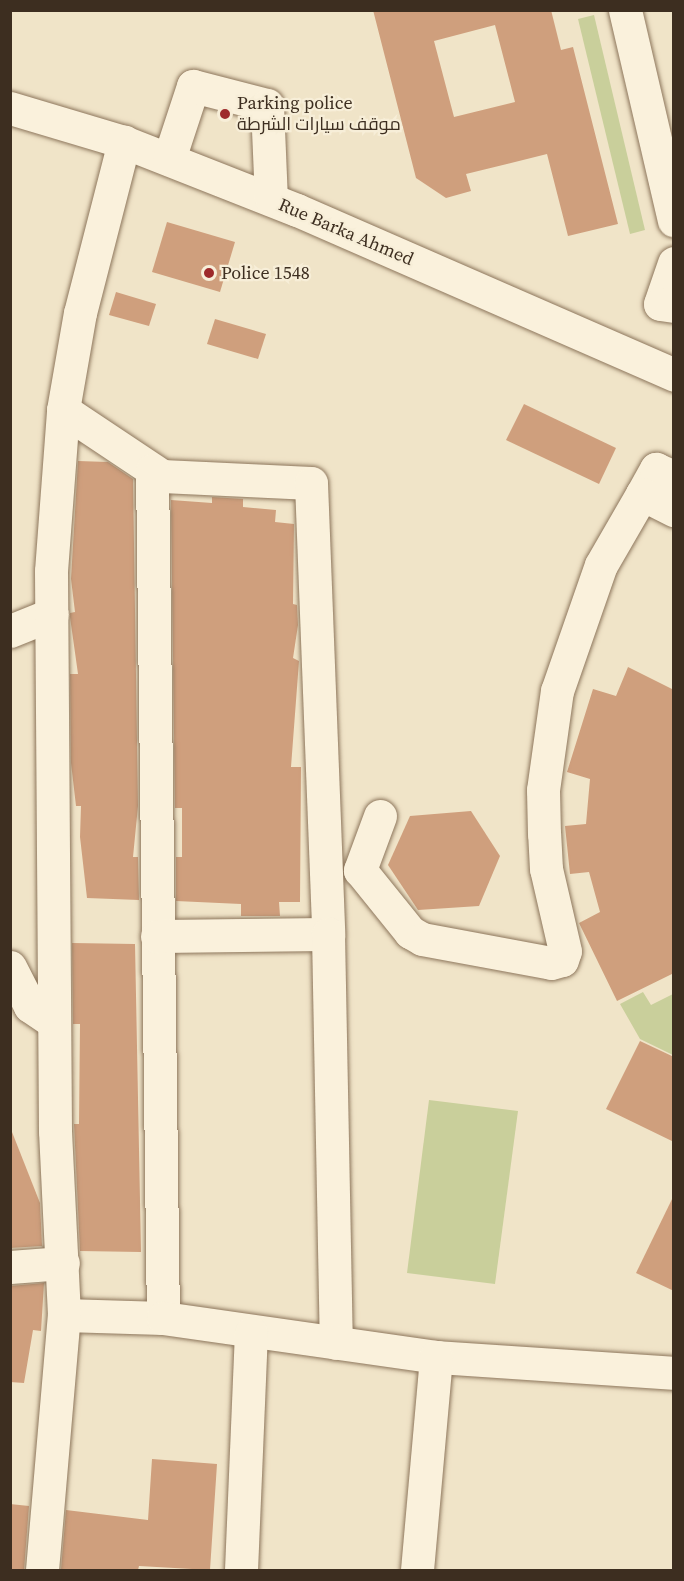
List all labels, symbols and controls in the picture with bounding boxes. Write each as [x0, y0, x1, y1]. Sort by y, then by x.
place label: Parking police موقف سيارات الشرطة [237, 93, 401, 136]
marker: Parking police موقف سيارات الشرطة [218, 107, 232, 121]
street label: Rue Barka Ahmed [275, 194, 417, 270]
place label: Police 1548 [221, 262, 310, 284]
marker: Police 1548 [202, 266, 216, 280]

